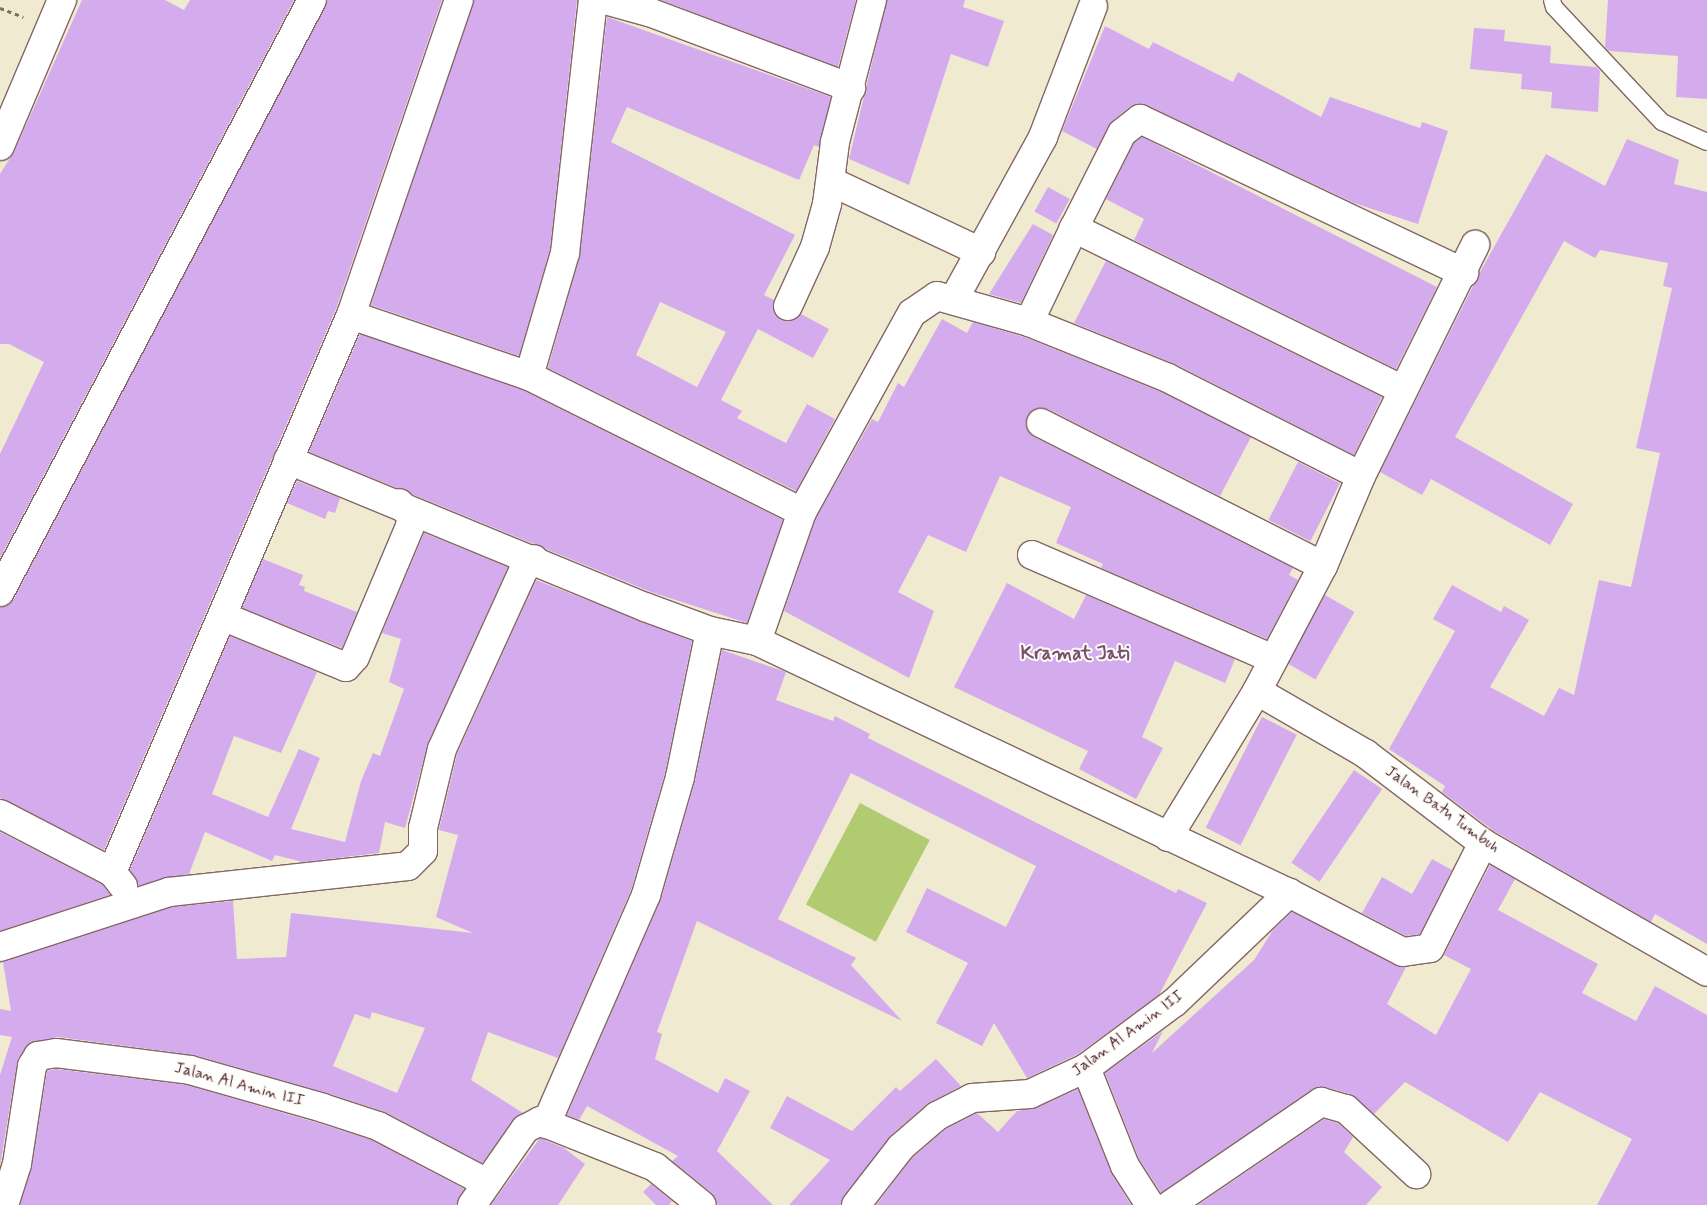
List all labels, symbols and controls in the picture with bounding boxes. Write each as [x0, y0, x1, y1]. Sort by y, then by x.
district label: Kramat Jati [1021, 643, 1129, 665]
street label: Jalan Batu Tumbuh [1382, 762, 1502, 858]
street label: Jalan Al Amin III [1071, 989, 1185, 1079]
street label: Jalan Al Amin III [175, 1059, 303, 1111]

